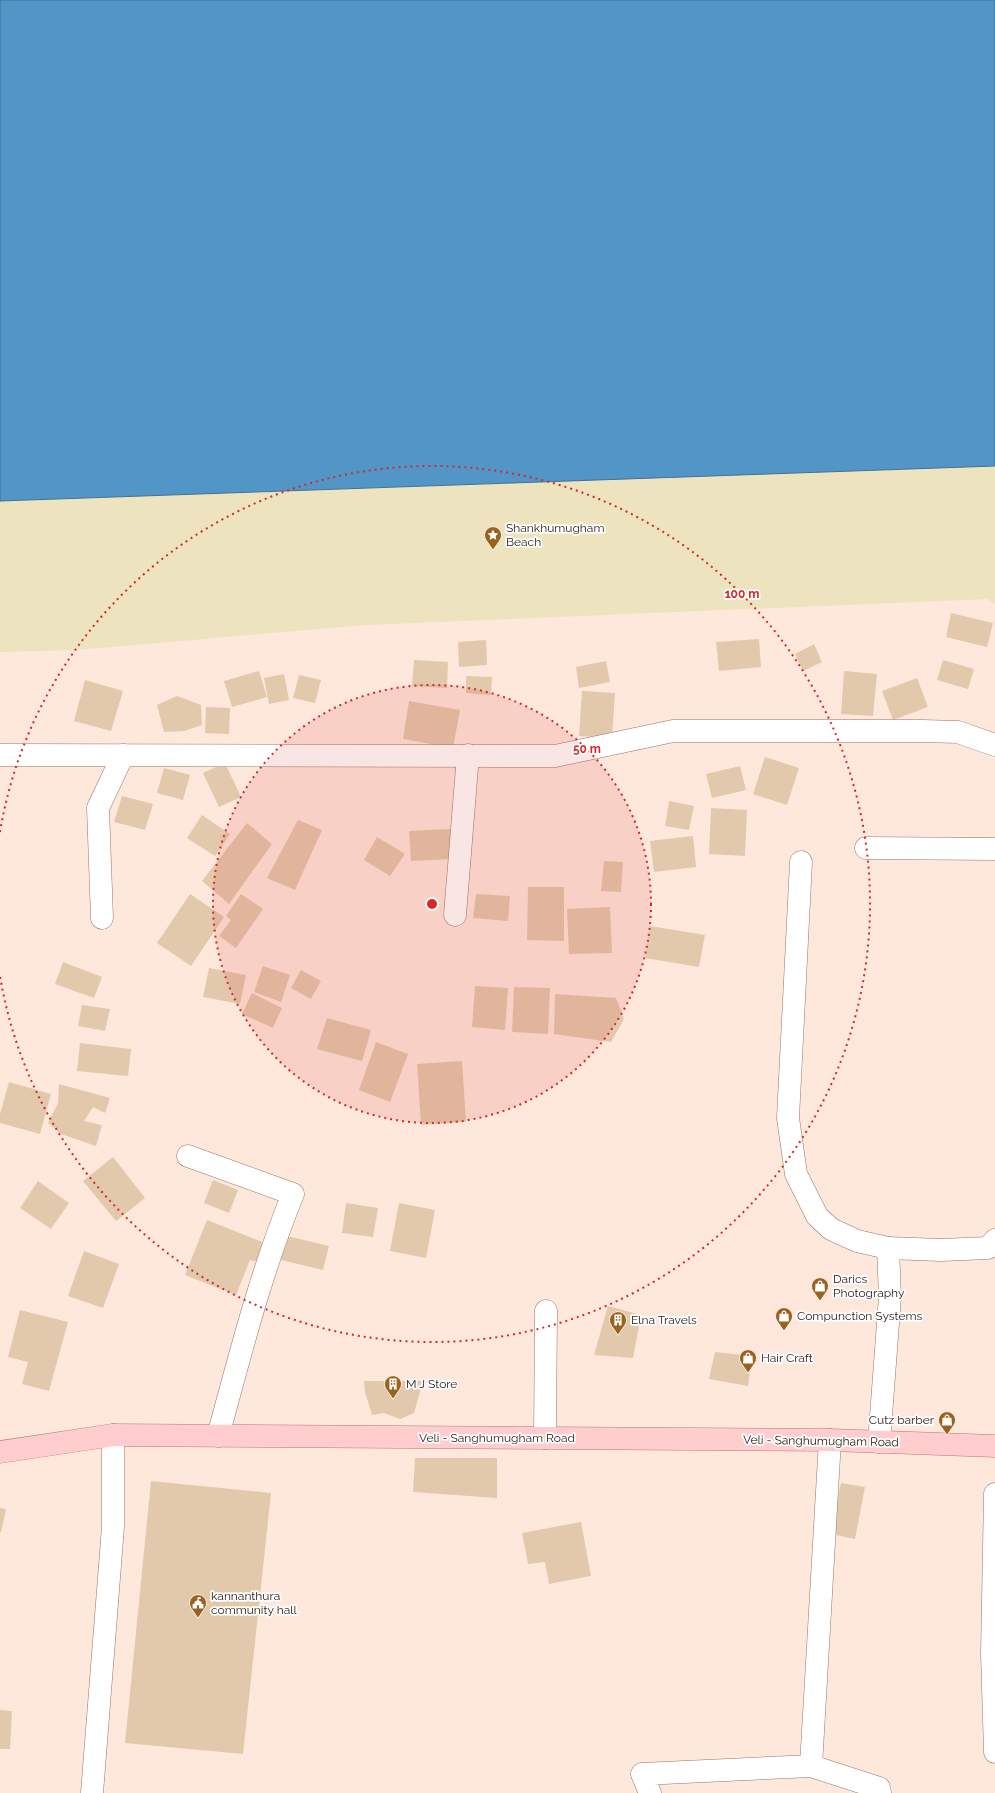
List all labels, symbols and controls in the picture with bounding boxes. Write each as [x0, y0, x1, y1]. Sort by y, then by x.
place label: Shankhumugham Beach [506, 521, 604, 549]
place icon: Shankhumugham Beach [483, 525, 503, 550]
text: 100 m [725, 587, 759, 601]
text: 50 m [573, 742, 601, 756]
centre of rings [425, 897, 439, 911]
place label: Darics Photography [833, 1272, 905, 1300]
shop icon: Darics Photography [810, 1276, 830, 1301]
shop icon: Compunction Systems [774, 1306, 794, 1331]
place label: Compunction Systems [797, 1309, 923, 1323]
building icon: Elna Travels [608, 1310, 628, 1335]
place label: Elna Travels [631, 1313, 697, 1327]
shop icon: Hair Craft [738, 1348, 758, 1373]
place label: Hair Craft [761, 1351, 813, 1365]
building icon: M J Store [383, 1374, 403, 1399]
place label: M J Store [406, 1377, 457, 1391]
shop icon: Cutz barber [937, 1410, 957, 1435]
place label: Cutz barber [869, 1413, 935, 1427]
street label: Veli - Sanghumugham Road [419, 1431, 575, 1445]
street label: Veli - Sanghumugham Road [743, 1433, 899, 1449]
place label: kannanthura community hall [211, 1589, 298, 1617]
public building icon: kannanthura community hall [188, 1593, 208, 1618]

